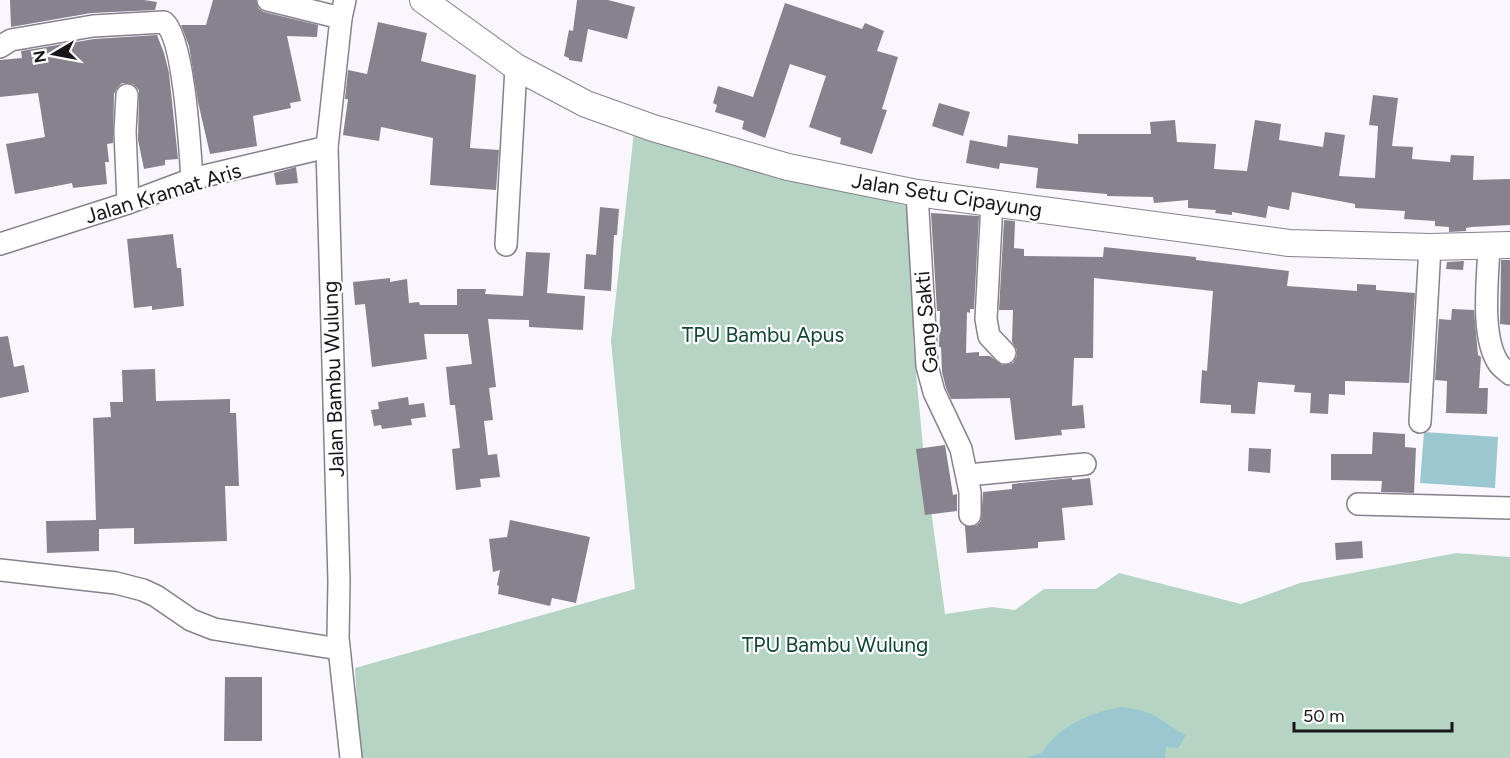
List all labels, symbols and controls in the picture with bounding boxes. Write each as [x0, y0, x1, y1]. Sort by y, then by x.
north arrow [24, 24, 84, 84]
text: N [29, 49, 50, 64]
street label: Jalan Kramat Aris [82, 157, 244, 229]
street label: Jalan Setu Cipayung [850, 168, 1044, 222]
street label: Gang Sakti [909, 270, 943, 374]
street label: Jalan Bambu Wulung [317, 280, 349, 478]
park label: TPU Bambu Apus [682, 322, 844, 347]
park label: TPU Bambu Wulung [742, 632, 928, 657]
scale bar [1294, 695, 1452, 733]
text: 50 m [1303, 705, 1345, 727]

